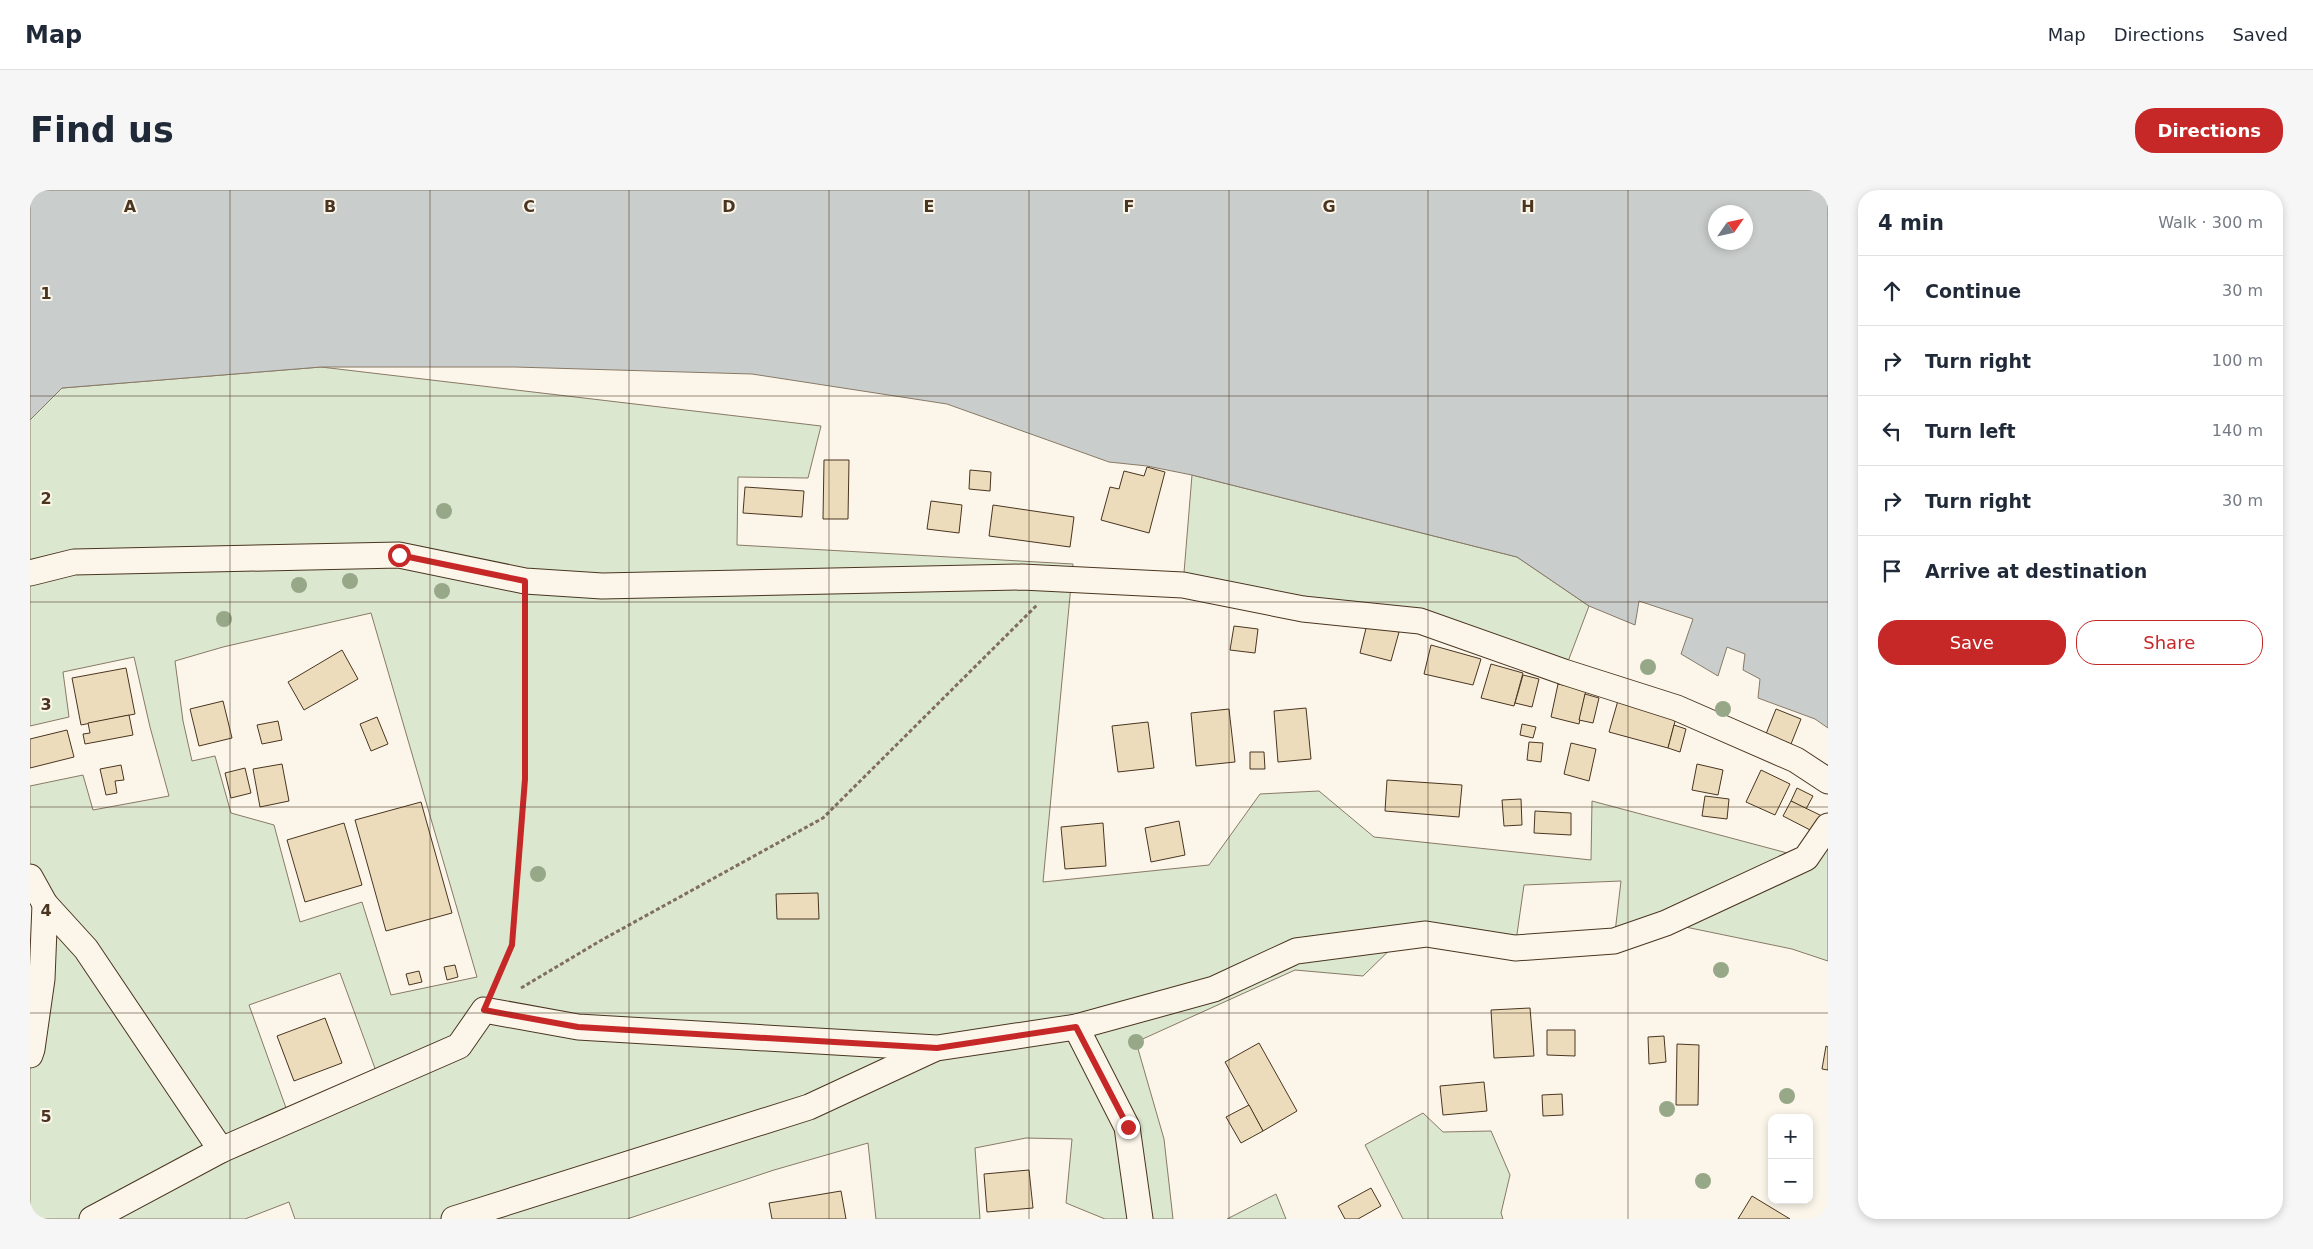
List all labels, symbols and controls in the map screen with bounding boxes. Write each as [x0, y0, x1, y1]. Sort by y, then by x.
text: Map [25, 21, 82, 49]
text: Map [2048, 24, 2086, 45]
text: Directions [2114, 24, 2204, 45]
text: Saved [2232, 24, 2288, 45]
button: Directions [2135, 108, 2283, 153]
text: Find us [30, 110, 174, 150]
text: A [124, 197, 137, 216]
text: B [324, 197, 336, 216]
text: C [523, 197, 535, 216]
text: D [722, 197, 736, 216]
text: E [924, 197, 934, 216]
text: F [1124, 197, 1134, 216]
text: G [1322, 197, 1336, 216]
text: H [1521, 197, 1535, 216]
north arrow [1708, 205, 1753, 250]
text: 4 min [1878, 211, 1944, 235]
text: Walk · 300 m [2158, 213, 2263, 232]
icon: ahead [1878, 277, 1906, 305]
text: Continue [1925, 280, 2021, 302]
text: 30 m [2222, 281, 2263, 300]
text: 1 [40, 284, 52, 303]
icon: right [1878, 347, 1906, 375]
text: Turn right [1925, 350, 2031, 372]
text: 100 m [2212, 351, 2263, 370]
icon: left [1878, 417, 1906, 445]
text: Turn left [1925, 420, 2016, 442]
text: 140 m [2212, 421, 2263, 440]
icon: right [1878, 487, 1906, 515]
text: 2 [40, 489, 52, 508]
text: Turn right [1925, 490, 2031, 512]
text: 30 m [2222, 491, 2263, 510]
route start [388, 544, 411, 567]
icon: arrive [1878, 557, 1906, 585]
text: Arrive at destination [1925, 560, 2147, 582]
button: Save [1878, 620, 2066, 665]
button: Share [2076, 620, 2263, 665]
text: 3 [40, 695, 52, 714]
text: 4 [40, 901, 52, 920]
text: 5 [40, 1107, 52, 1126]
map controls [1768, 1114, 1813, 1204]
button: + [1768, 1114, 1813, 1159]
route end [1117, 1116, 1140, 1139]
button: − [1768, 1159, 1813, 1204]

